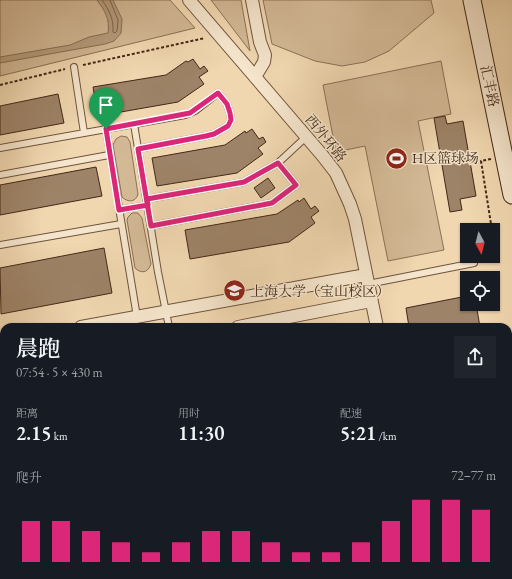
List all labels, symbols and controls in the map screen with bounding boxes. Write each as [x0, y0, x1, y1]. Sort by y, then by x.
street label: 汇丰路 [477, 64, 503, 108]
pin [89, 88, 123, 129]
icon: arrive [95, 94, 117, 116]
street label: 西外环路 [301, 111, 351, 165]
sports icon: H区篮球场 [384, 145, 410, 171]
place label: H区篮球场 [412, 149, 479, 167]
north arrow [460, 223, 500, 263]
map controls [460, 223, 500, 311]
button: locate [460, 271, 500, 311]
school or university icon: 上海大学（宝山校区） [221, 278, 247, 304]
place label: 上海大学（宝山校区） [250, 282, 390, 300]
text: 晨跑 [16, 334, 60, 363]
button: share [454, 336, 496, 378]
text: 07:54 · 5 × 430 m [16, 364, 103, 381]
text: 距离 [16, 406, 38, 420]
text: 用时 [178, 406, 200, 420]
text: 配速 [340, 406, 362, 420]
text: 2.15 [16, 420, 52, 446]
text: 11:30 [178, 420, 224, 446]
text: 5:21 [340, 420, 376, 446]
text: km [52, 429, 68, 443]
text: /km [376, 429, 397, 443]
text: 72–77 m [451, 467, 496, 484]
text: 爬升 [16, 469, 42, 486]

